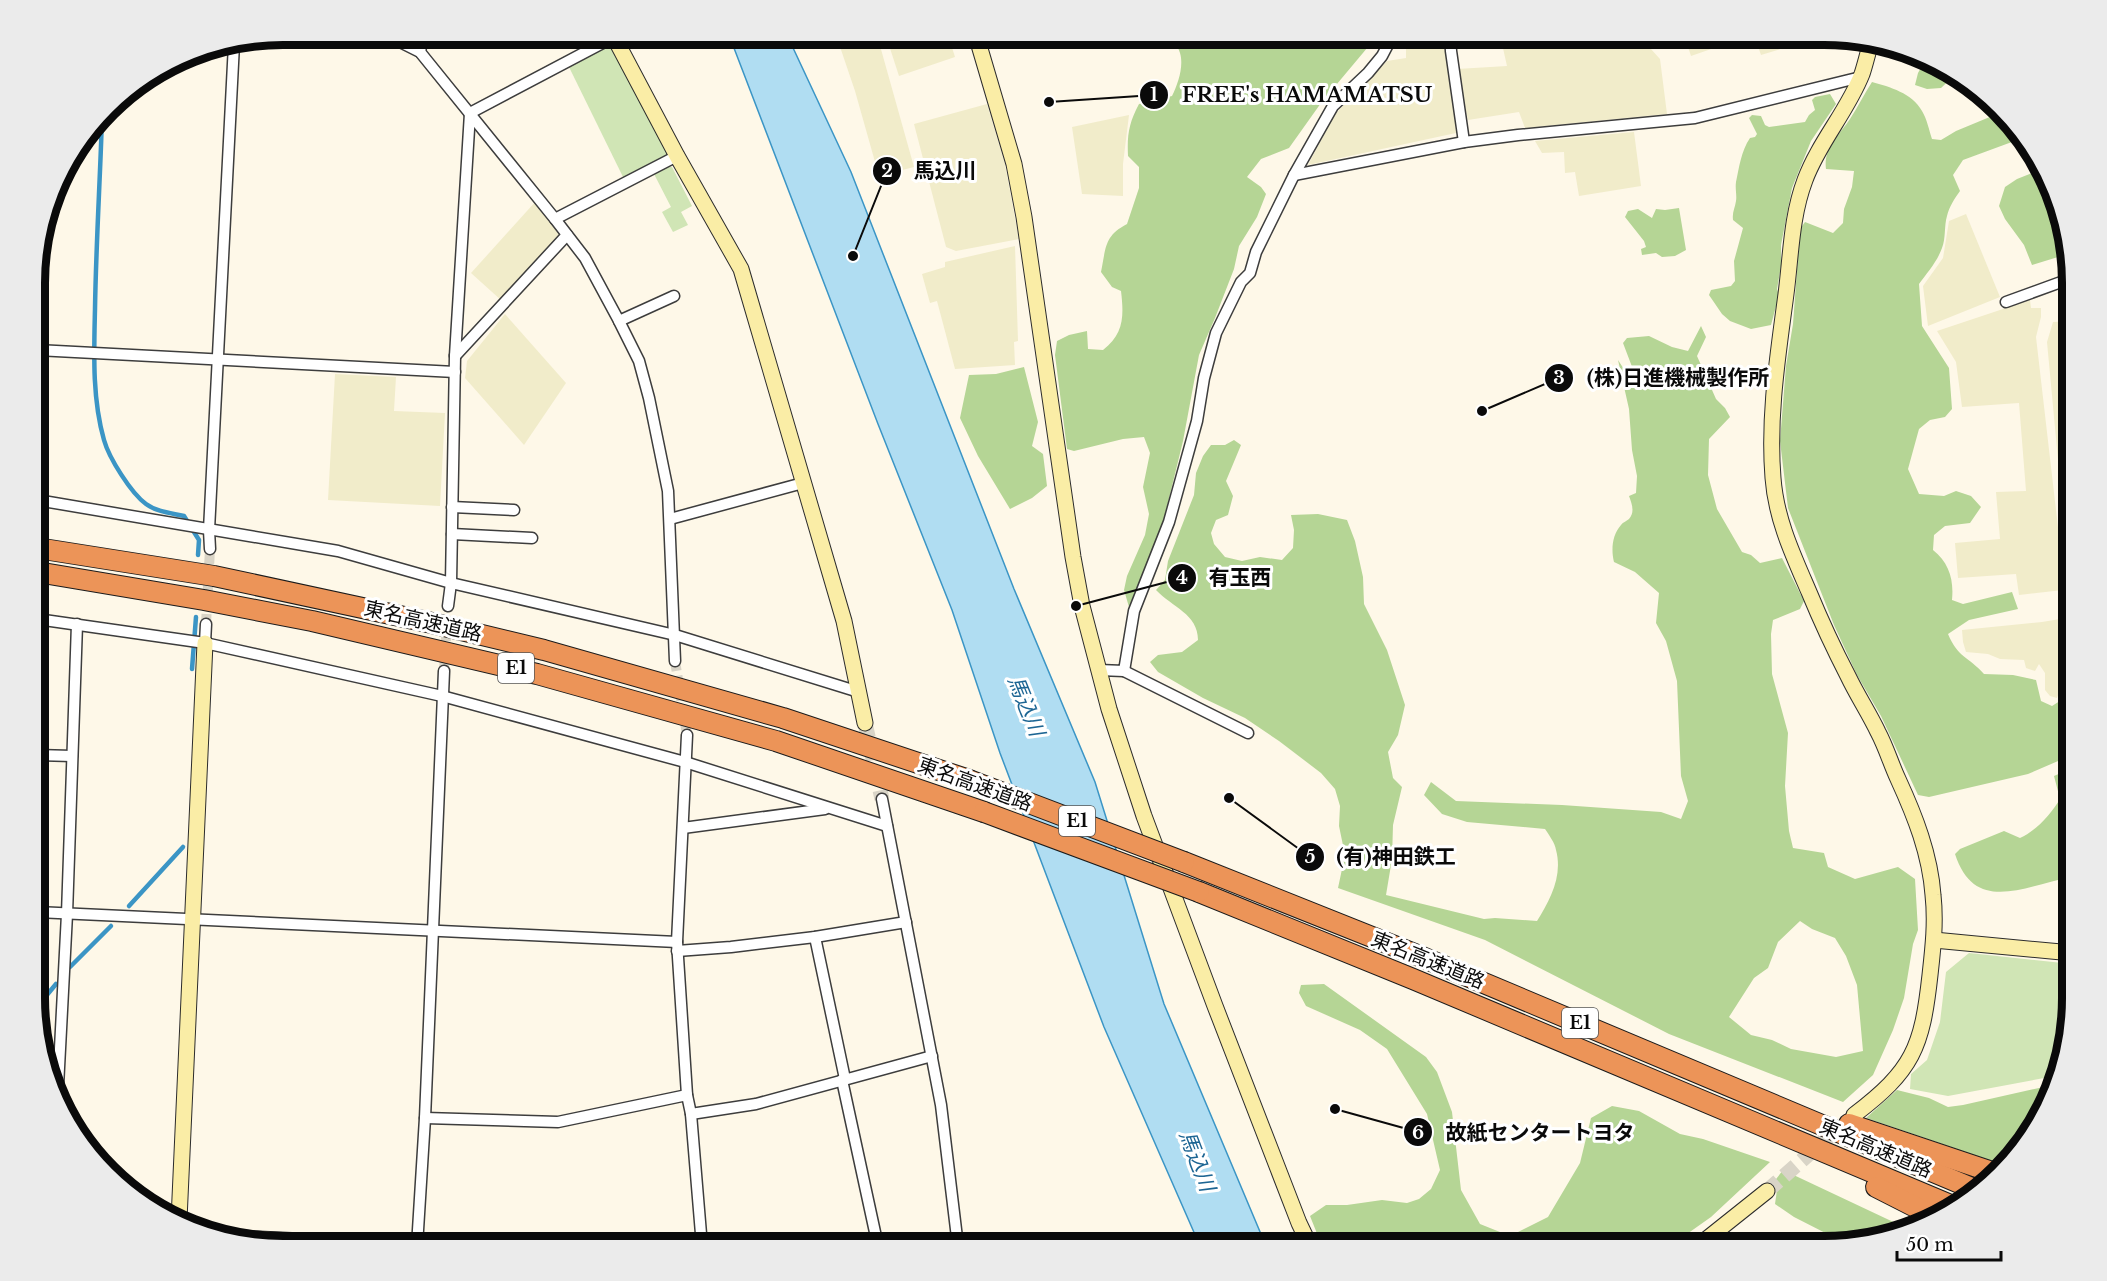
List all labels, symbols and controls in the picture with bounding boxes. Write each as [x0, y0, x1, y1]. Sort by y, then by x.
callout: FREE's HAMAMATSU [1139, 75, 1444, 114]
text: FREE's HAMAMATSU [1182, 82, 1433, 108]
text: 1 [1150, 84, 1158, 106]
callout: 馬込川 [872, 152, 989, 191]
text: 馬込川 [914, 158, 977, 184]
text: 2 [881, 160, 893, 182]
callout: (株)日進機械製作所 [1544, 358, 1781, 397]
text: (株)日進機械製作所 [1587, 365, 1769, 391]
text: 3 [1553, 367, 1565, 389]
callout: 有玉西 [1167, 559, 1284, 598]
text: 有玉西 [1209, 565, 1272, 591]
text: 4 [1176, 567, 1188, 589]
street label: 東名高速道路 [362, 596, 484, 646]
road number: E1 [498, 653, 534, 683]
water label: 馬込川 [1002, 672, 1051, 742]
street label: 東名高速道路 [915, 752, 1035, 816]
road number: E1 [1059, 806, 1095, 836]
callout: (有)神田鉄工 [1295, 838, 1468, 877]
text: (有)神田鉄工 [1336, 844, 1456, 870]
text: 5 [1305, 846, 1315, 868]
street label: 東名高速道路 [1368, 926, 1488, 994]
road number: E1 [1562, 1008, 1598, 1038]
callout: 故紙センタートヨタ [1403, 1113, 1646, 1152]
street label: 東名高速道路 [1816, 1114, 1936, 1182]
text: 故紙センタートヨタ [1446, 1120, 1635, 1146]
text: 6 [1412, 1122, 1424, 1144]
water label: 馬込川 [1174, 1127, 1221, 1197]
scale bar [1897, 1224, 2000, 1262]
text: 50 m [1906, 1234, 1954, 1256]

